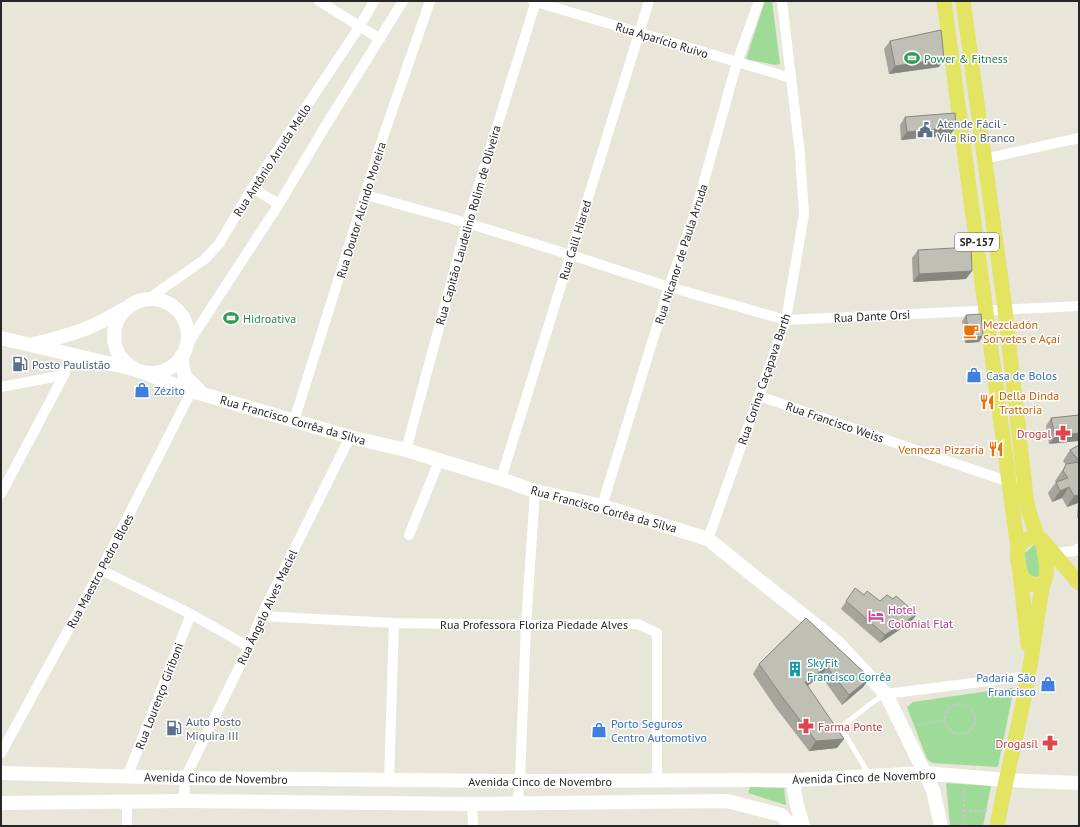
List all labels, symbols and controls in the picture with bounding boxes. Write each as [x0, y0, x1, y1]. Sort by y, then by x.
street label: Rua Aparício Ruivo [614, 19, 710, 61]
sports icon: Power & Fitness [903, 49, 921, 67]
place label: Power & Fitness [924, 51, 1008, 66]
street label: Rua Antônio Arruda Mello [230, 101, 314, 219]
place label: Atende Fácil - Vila Rio Branco [936, 116, 1015, 145]
public building icon: Atende Fácil - Vila Rio Branco [916, 121, 934, 139]
street label: Rua Capitão Laudelino Rolim de Oliveira [432, 123, 504, 326]
street label: Rua Doutor Alcindo Moreira [333, 140, 389, 280]
street label: Rua Nicanor de Paula Arruda [651, 182, 711, 326]
street label: Rua Calil Hiared [556, 198, 594, 282]
road number: SP-157 [955, 233, 999, 251]
street label: Rua Dante Orsi [833, 307, 911, 325]
sports icon: Hidroativa [222, 309, 240, 327]
place label: Hidroativa [243, 311, 296, 326]
street label: Rua Corina Caçapava Barth [734, 311, 794, 447]
place label: Mezcladón Sorvetes e Açaí [983, 317, 1060, 346]
cafe icon: Mezcladón Sorvetes e Açaí [962, 322, 980, 340]
fuel station icon: Posto Paulistão [11, 355, 29, 373]
place label: Posto Paulistão [32, 357, 110, 372]
shop icon: Casa de Bolos [965, 366, 983, 384]
place label: Casa de Bolos [986, 368, 1057, 383]
shop icon: Zézito [133, 381, 151, 399]
place label: Zézito [154, 383, 185, 398]
place label: Della Dinda Trattoria [999, 388, 1059, 417]
street label: Rua Francisco Corrêa da Silva [219, 392, 367, 448]
restaurant icon: Della Dinda Trattoria [978, 393, 996, 411]
street label: Rua Francisco Weiss [784, 398, 886, 446]
pharmacy icon: Drogal [1054, 424, 1072, 442]
place label: Drogal [1017, 426, 1051, 441]
restaurant icon: Venneza Pizzaria [987, 440, 1005, 458]
place label: Venneza Pizzaria [897, 442, 984, 457]
street label: Rua Francisco Corrêa da Silva [529, 482, 679, 536]
street label: Rua Maestro Pedro Bloes [63, 511, 137, 631]
street label: Rua Ângelo Alves Maciel [234, 547, 300, 667]
place label: Hotel Colonial Flat [888, 602, 953, 631]
hotel icon: Hotel Colonial Flat [867, 607, 885, 625]
street label: Rua Professora Floriza Piedade Alves [440, 617, 628, 632]
street label: Rua Lourenço Giriboni [132, 641, 186, 751]
place label: SkyFit Francisco Corrêa [807, 655, 891, 684]
building icon: SkyFit Francisco Corrêa [786, 660, 804, 678]
place label: Padaria São Francisco [976, 670, 1036, 699]
shop icon: Padaria São Francisco [1039, 675, 1057, 693]
place label: Auto Posto Miquira III [186, 714, 241, 743]
place label: Porto Seguros Centro Automotivo [611, 716, 707, 745]
pharmacy icon: Farma Ponte [797, 717, 815, 735]
fuel station icon: Auto Posto Miquira III [165, 719, 183, 737]
place label: Farma Ponte [818, 719, 882, 734]
shop icon: Porto Seguros Centro Automotivo [590, 721, 608, 739]
pharmacy icon: Drogasil [1041, 734, 1059, 752]
place label: Drogasil [995, 736, 1038, 751]
street label: Avenida Cinco de Novembro [792, 767, 936, 787]
street label: Avenida Cinco de Novembro [144, 769, 288, 787]
street label: Avenida Cinco de Novembro [468, 774, 612, 789]

